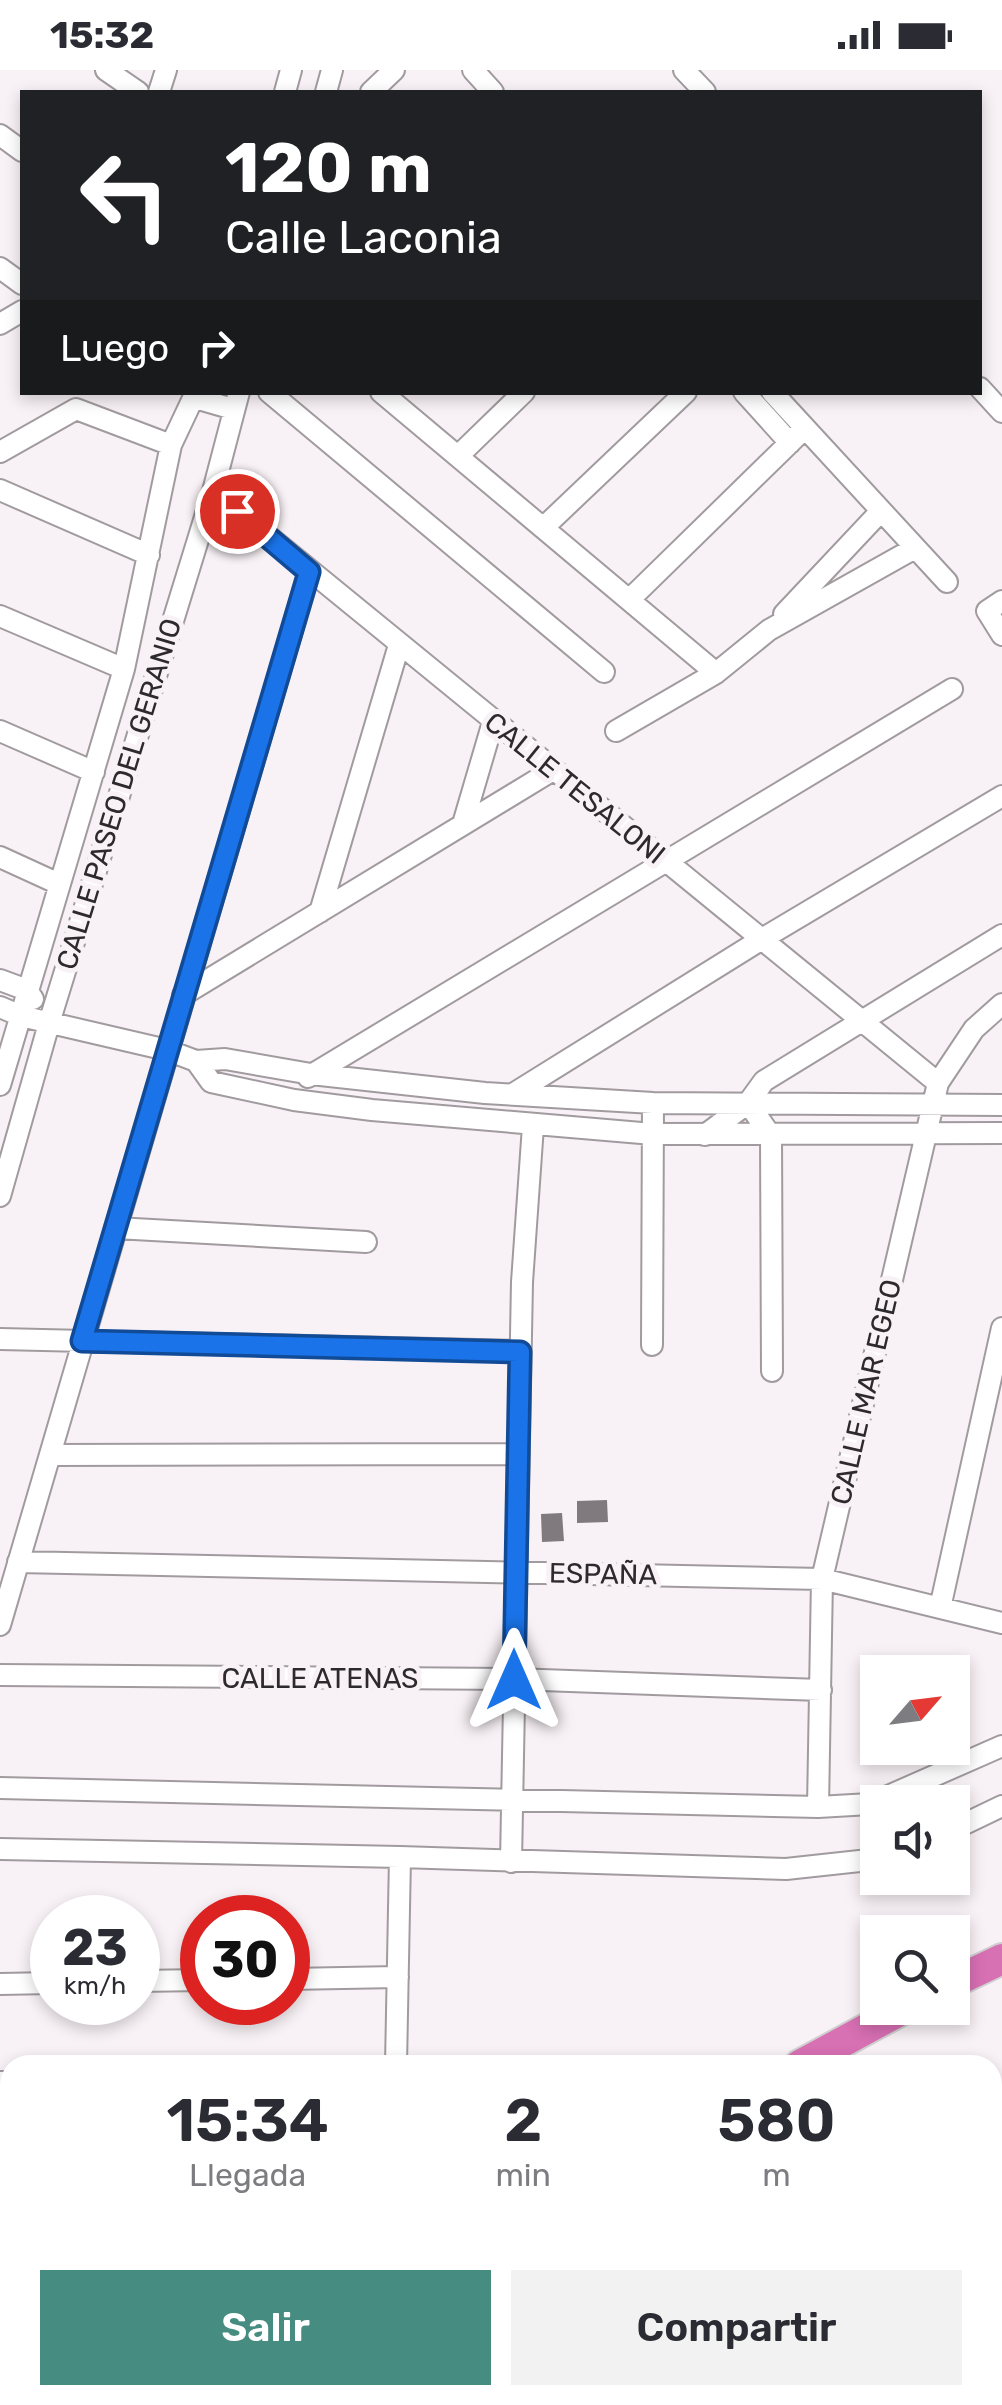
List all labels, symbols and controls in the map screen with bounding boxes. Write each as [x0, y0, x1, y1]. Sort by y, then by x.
text: 15:32 [50, 12, 154, 58]
text: 120 m [225, 127, 432, 210]
icon: left [60, 130, 190, 260]
text: Calle Laconia [225, 211, 502, 264]
icon: right [189, 320, 244, 375]
text: Luego [60, 325, 169, 371]
pin [195, 469, 280, 554]
icon: arrive [210, 484, 265, 539]
street label: CALLE PASEO DEL GERANIO [50, 615, 188, 973]
street label: CALLE TESALONI [478, 705, 672, 871]
street label: CALLE MAR EGEO [824, 1276, 908, 1508]
street label: ESPAÑA [549, 1557, 658, 1591]
position arrow [462, 1628, 566, 1732]
north arrow [860, 1655, 970, 1765]
map controls [860, 1655, 970, 2025]
street label: CALLE ATENAS [221, 1662, 419, 1695]
button: sound [860, 1785, 970, 1895]
speed limit sign: 30 [180, 1895, 310, 2025]
button: search [860, 1915, 970, 2025]
text: 23 [62, 1918, 128, 1978]
text: km/h [64, 1971, 126, 2000]
text: 15:34 [167, 2085, 329, 2156]
text: 2 [504, 2085, 542, 2156]
text: 580 [718, 2085, 835, 2156]
text: Llegada [189, 2156, 306, 2194]
text: min [495, 2156, 551, 2194]
text: m [762, 2156, 791, 2194]
button: Salir [40, 2270, 491, 2385]
button: Compartir [511, 2270, 962, 2385]

